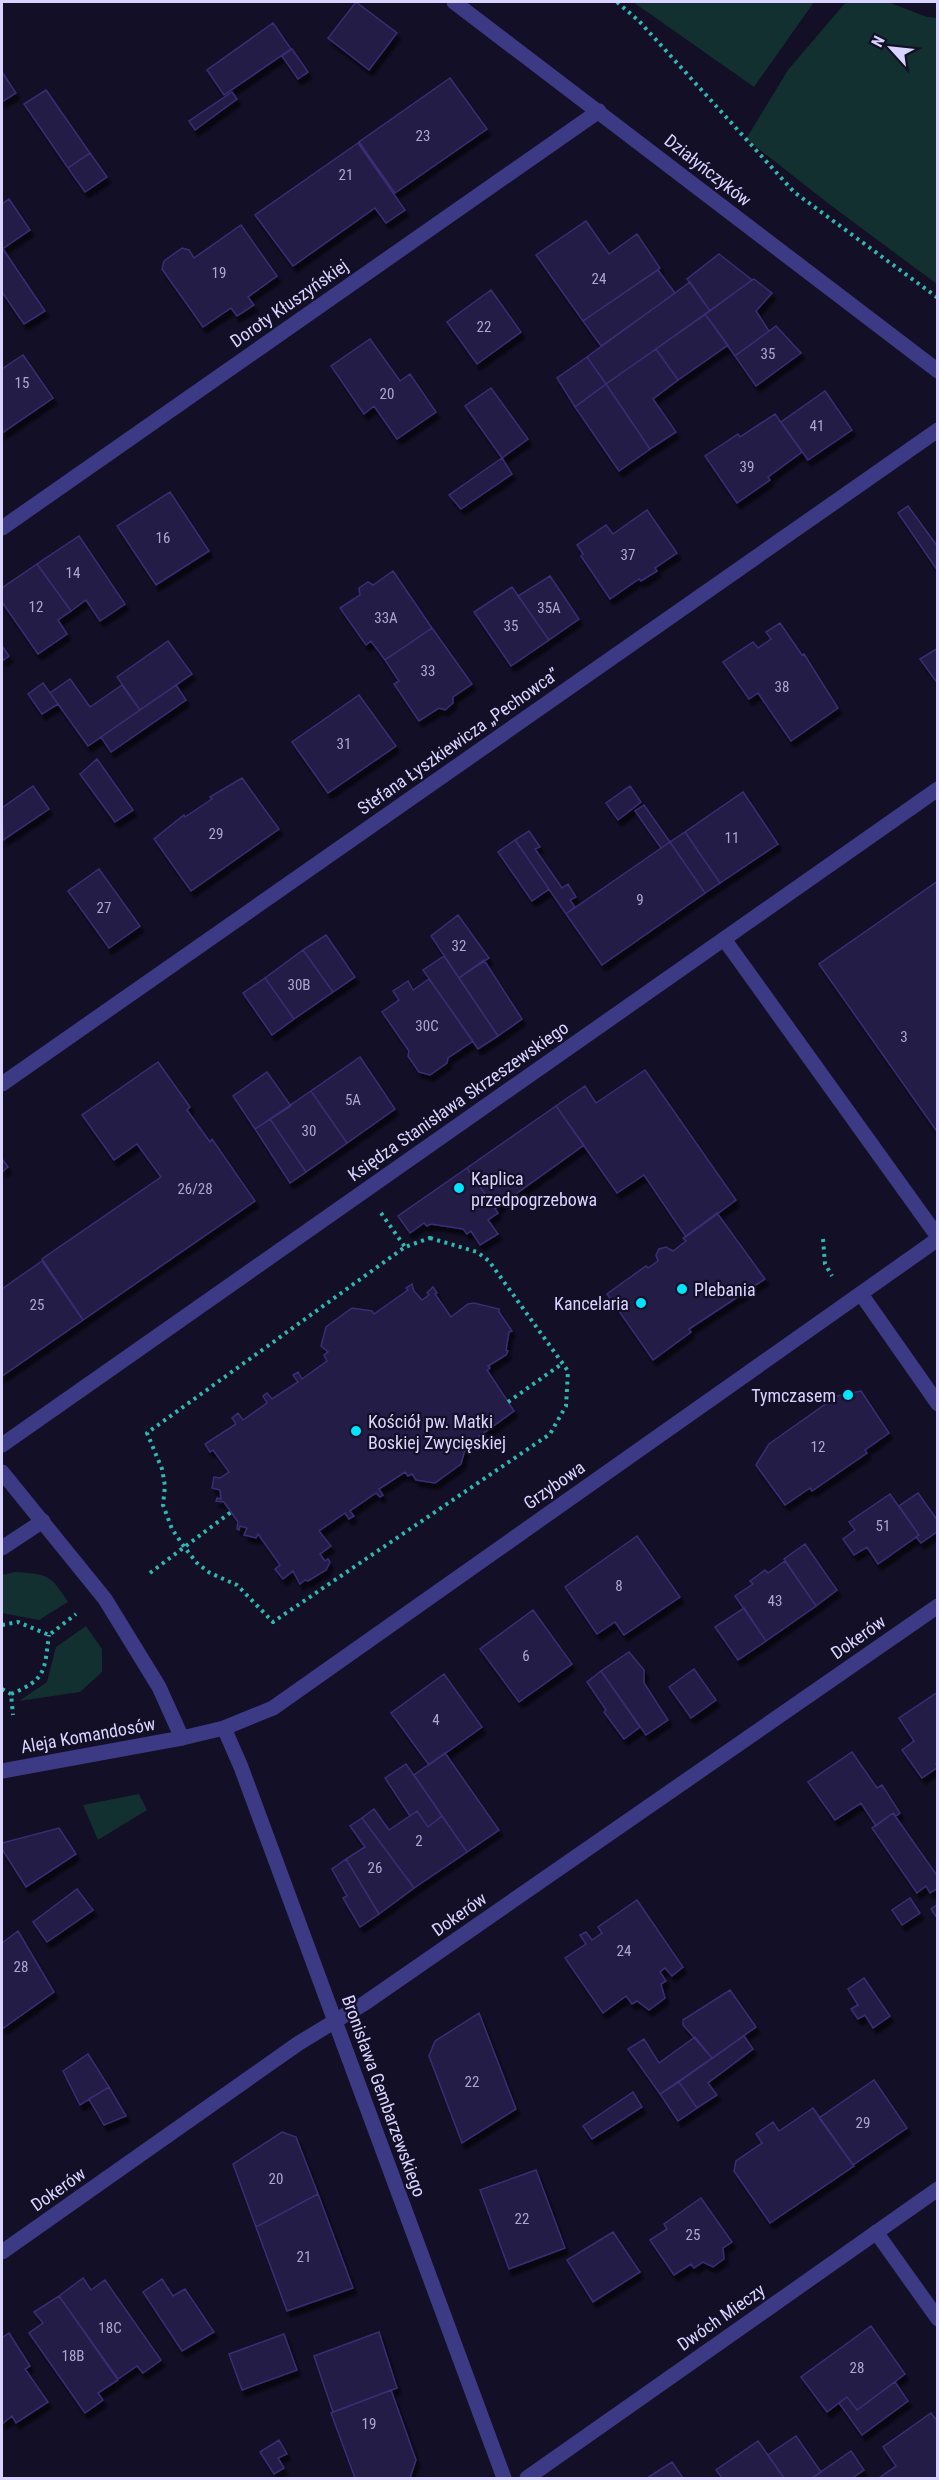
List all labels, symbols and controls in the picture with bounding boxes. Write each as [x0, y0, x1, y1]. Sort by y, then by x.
north arrow [861, 18, 921, 78]
text: N [867, 33, 889, 50]
house number: 23 [416, 127, 430, 145]
street label: Działyńczyków [660, 130, 756, 211]
house number: 21 [339, 166, 353, 184]
street label: Doroty Kłuszyńskiej [226, 255, 352, 351]
house number: 19 [212, 264, 226, 282]
house number: 24 [592, 270, 606, 288]
house number: 22 [477, 318, 491, 336]
house number: 35 [761, 345, 775, 363]
house number: 15 [15, 374, 29, 392]
house number: 20 [380, 385, 394, 403]
house number: 41 [810, 417, 824, 435]
house number: 39 [740, 458, 754, 476]
house number: 16 [156, 529, 170, 547]
house number: 37 [621, 546, 635, 564]
house number: 14 [66, 564, 80, 582]
house number: 12 [29, 598, 43, 616]
house number: 35A [537, 599, 561, 617]
house number: 33A [374, 609, 398, 627]
house number: 35 [504, 617, 518, 635]
house number: 33 [421, 662, 435, 680]
street label: Stefana Łyszkiewicza „Pechowca” [353, 663, 563, 819]
house number: 38 [775, 678, 789, 696]
house number: 31 [337, 735, 351, 753]
house number: 29 [209, 825, 223, 843]
house number: 11 [725, 829, 739, 847]
house number: 9 [636, 891, 644, 909]
house number: 27 [97, 899, 111, 917]
house number: 32 [452, 937, 466, 955]
house number: 30B [288, 976, 311, 994]
street label: Księdza Stanisława Skrzeszewskiego [344, 1017, 572, 1185]
house number: 30C [415, 1017, 439, 1035]
house number: 3 [900, 1028, 908, 1046]
house number: 5A [345, 1091, 361, 1109]
house number: 30 [302, 1122, 316, 1140]
place label: Kaplica przedpogrzebowa [471, 1168, 597, 1210]
house number: 26/28 [177, 1180, 213, 1198]
marker: Kaplica przedpogrzebowa [452, 1181, 466, 1195]
place label: Plebania [694, 1279, 756, 1300]
marker: Plebania [675, 1282, 689, 1296]
place label: Kancelaria [554, 1293, 629, 1314]
house number: 25 [30, 1296, 44, 1314]
marker: Kancelaria [634, 1296, 648, 1310]
place label: Tymczasem [751, 1385, 836, 1406]
marker: Tymczasem [841, 1388, 855, 1402]
place label: Kościół pw. Matki Boskiej Zwycięskiej [368, 1411, 506, 1453]
marker: Kościół pw. Matki Boskiej Zwycięskiej [349, 1424, 363, 1438]
house number: 12 [811, 1438, 825, 1456]
street label: Grzybowa [519, 1456, 589, 1514]
house number: 51 [876, 1517, 890, 1535]
house number: 8 [615, 1577, 623, 1595]
house number: 43 [768, 1592, 782, 1610]
street label: Dokerów [827, 1611, 890, 1663]
house number: 6 [522, 1647, 530, 1665]
house number: 4 [432, 1711, 440, 1729]
street label: Aleja Komandosów [19, 1713, 157, 1757]
house number: 2 [415, 1832, 423, 1850]
house number: 26 [368, 1859, 382, 1877]
street label: Dokerów [428, 1888, 491, 1940]
house number: 24 [617, 1942, 631, 1960]
house number: 28 [14, 1958, 28, 1976]
street label: Bronisława Gembarzewskiego [338, 1992, 430, 2200]
house number: 22 [465, 2073, 479, 2091]
house number: 29 [856, 2114, 870, 2132]
street label: Dokerów [27, 2163, 90, 2215]
house number: 20 [269, 2170, 283, 2188]
house number: 22 [515, 2210, 529, 2228]
house number: 25 [686, 2226, 700, 2244]
house number: 21 [297, 2248, 311, 2266]
street label: Dwóch Mieczy [673, 2279, 769, 2355]
house number: 18C [98, 2319, 122, 2337]
house number: 18B [62, 2347, 85, 2365]
house number: 28 [850, 2359, 864, 2377]
house number: 19 [362, 2415, 376, 2433]

